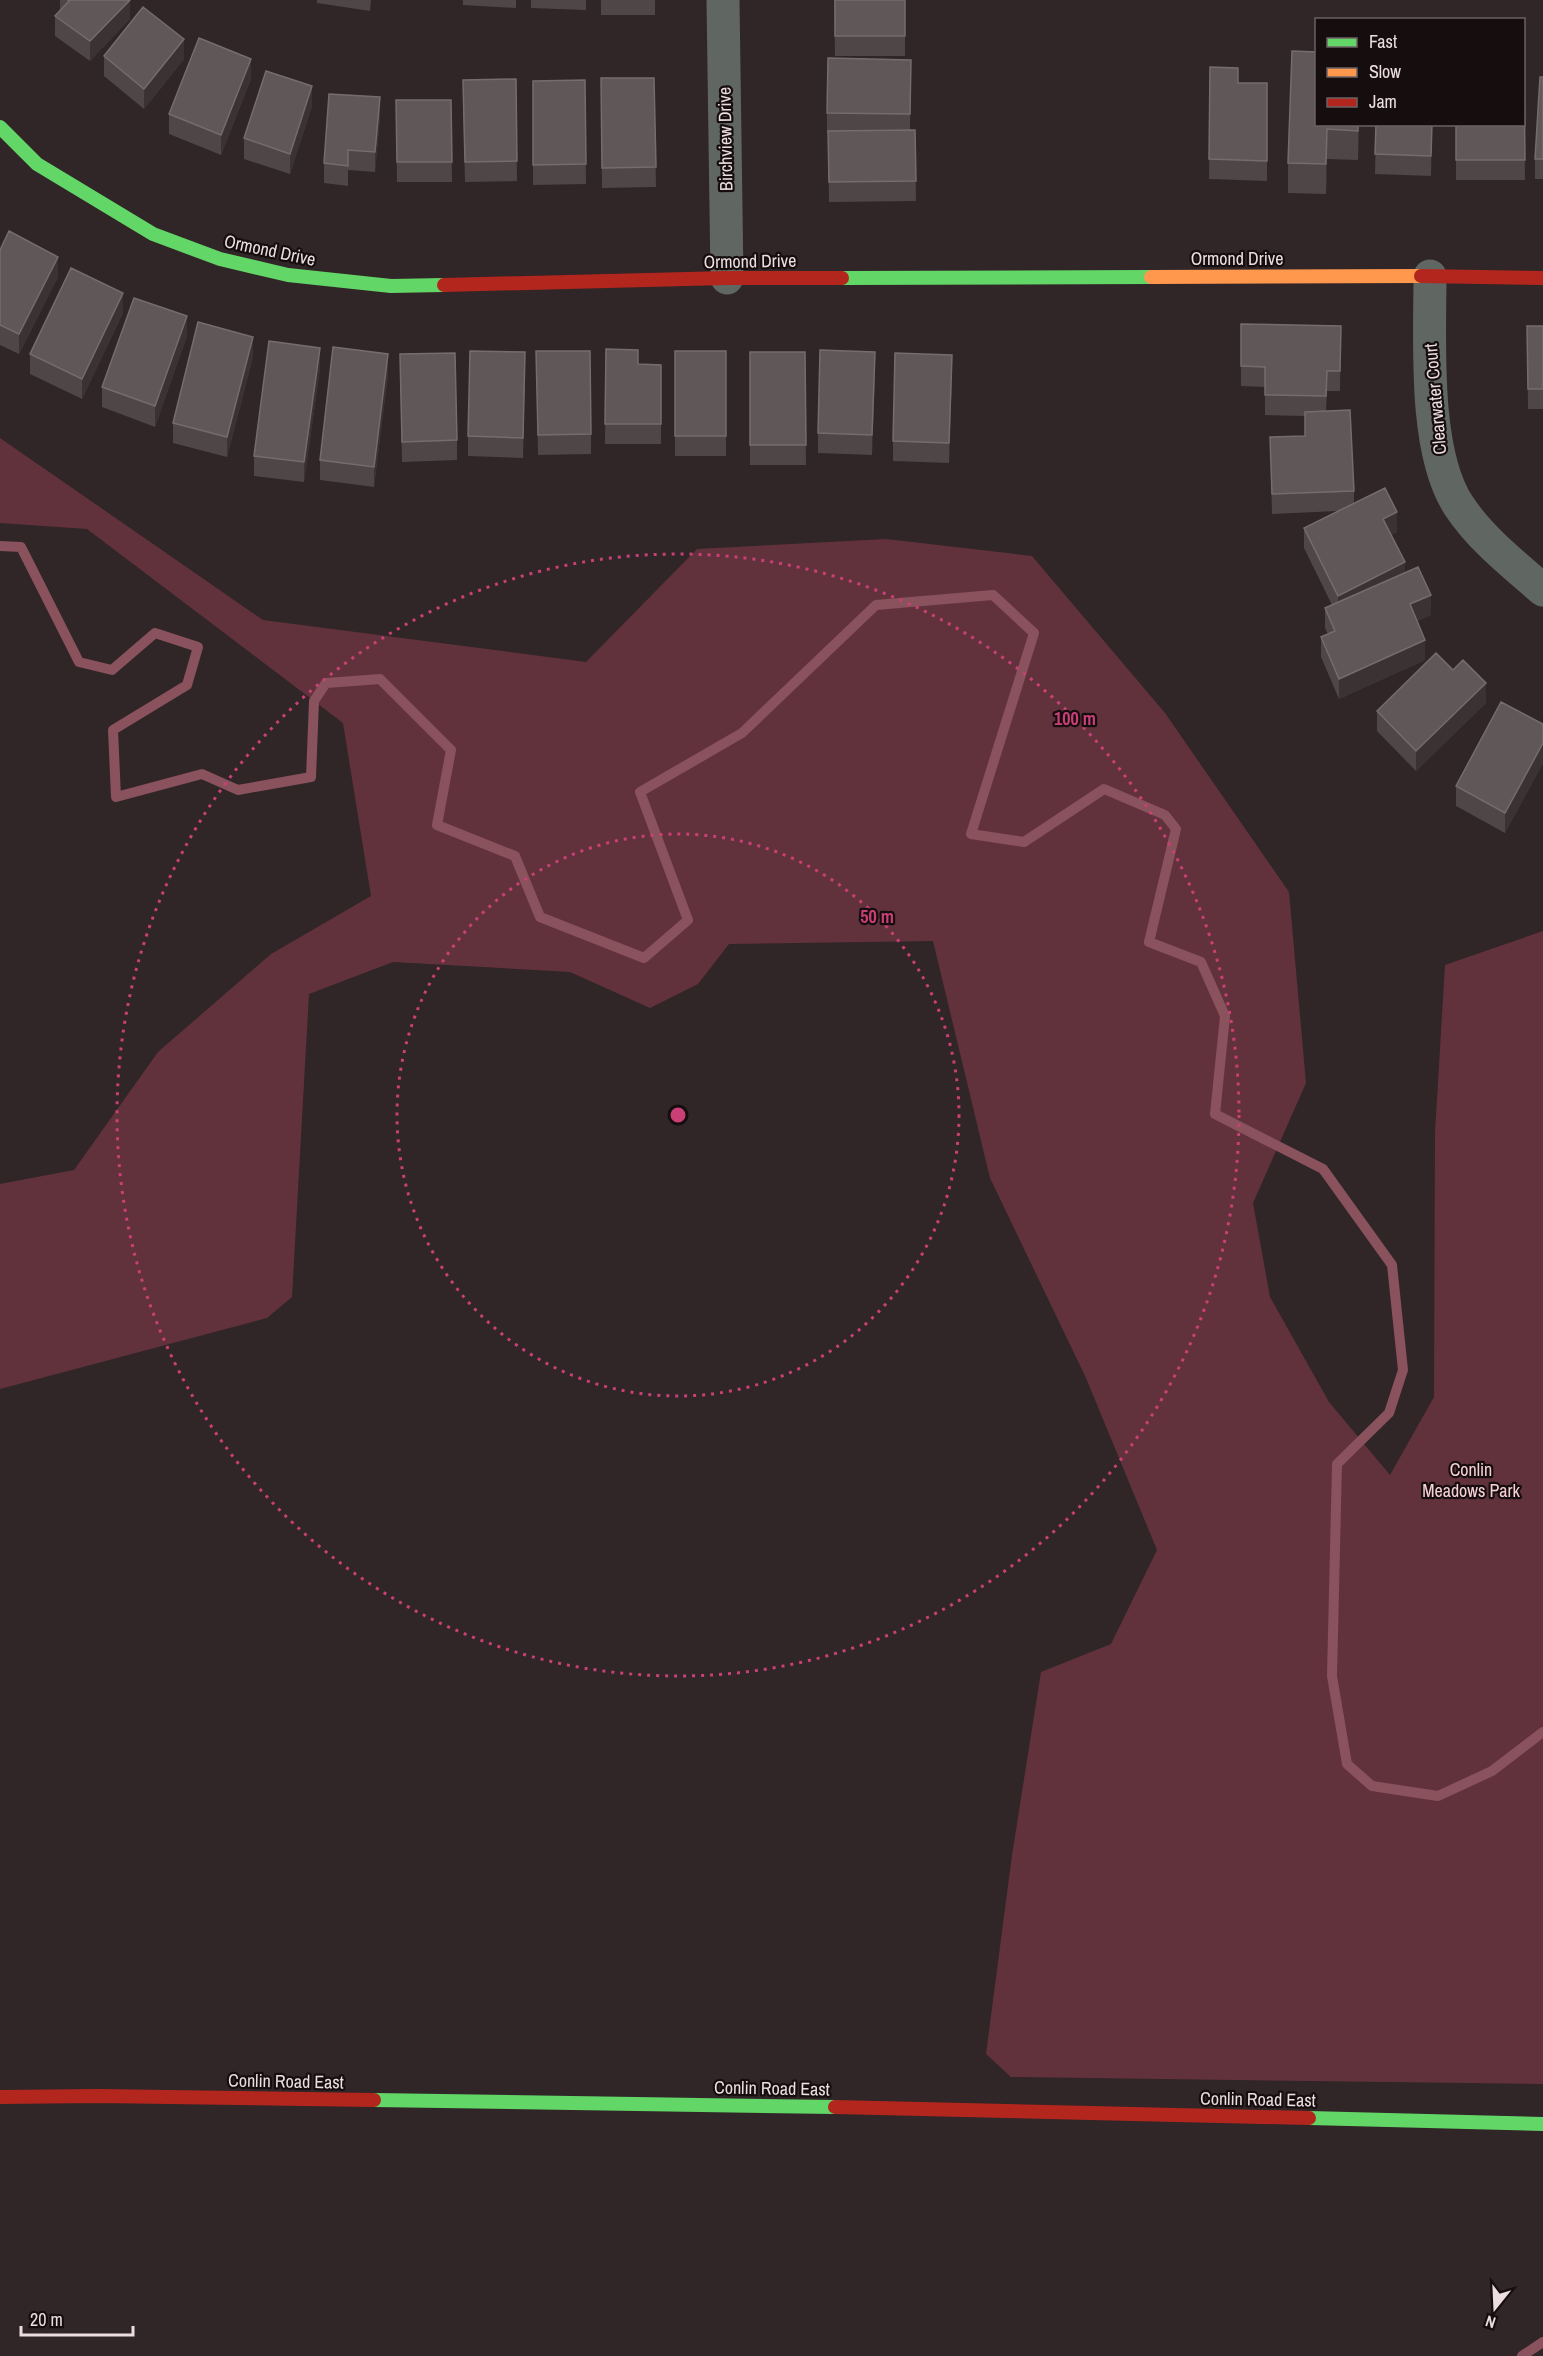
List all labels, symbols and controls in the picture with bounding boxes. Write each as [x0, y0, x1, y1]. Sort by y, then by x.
legend [1315, 18, 1525, 126]
text: Fast [1369, 29, 1397, 54]
text: Slow [1369, 59, 1401, 84]
street label: Birchview Drive [712, 87, 738, 191]
text: Jam [1369, 89, 1397, 114]
street label: Ormond Drive [222, 228, 318, 272]
street label: Ormond Drive [1191, 246, 1283, 271]
street label: Ormond Drive [703, 248, 797, 274]
street label: Clearwater Court [1418, 342, 1452, 456]
text: 100 m [1054, 706, 1096, 731]
text: 50 m [860, 904, 894, 929]
centre of rings [668, 1105, 688, 1125]
park label: Conlin Meadows Park [1422, 1457, 1520, 1503]
street label: Conlin Road East [228, 2067, 344, 2095]
street label: Conlin Road East [714, 2074, 830, 2102]
street label: Conlin Road East [1200, 2085, 1316, 2113]
north arrow [1465, 2278, 1525, 2338]
scale bar [21, 2299, 134, 2337]
text: 20 m [30, 2307, 63, 2332]
text: N [1482, 2310, 1498, 2334]

